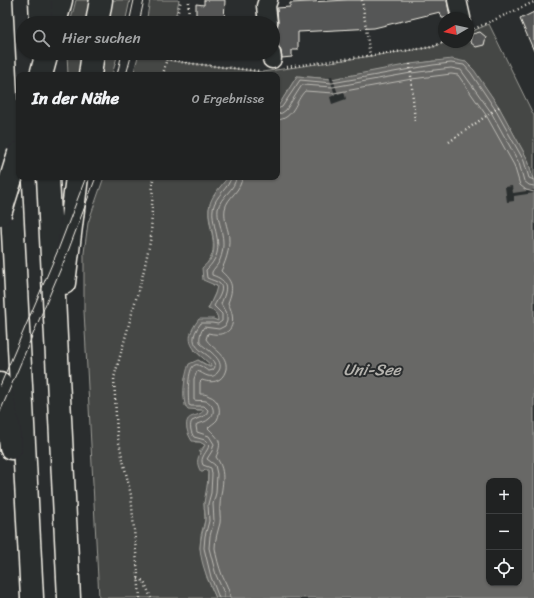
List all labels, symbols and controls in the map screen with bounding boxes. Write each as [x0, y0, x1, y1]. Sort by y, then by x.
north arrow [438, 12, 474, 48]
search box [16, 16, 280, 60]
text: Hier suchen [62, 25, 141, 51]
icon: search [30, 27, 52, 49]
text: In der Nähe [32, 83, 119, 113]
text: 0 Ergebnisse [191, 87, 264, 110]
water label: Uni-See [343, 355, 403, 384]
map controls [486, 478, 522, 586]
button: + [486, 478, 522, 514]
button: − [486, 514, 522, 550]
button: locate [486, 550, 522, 586]

